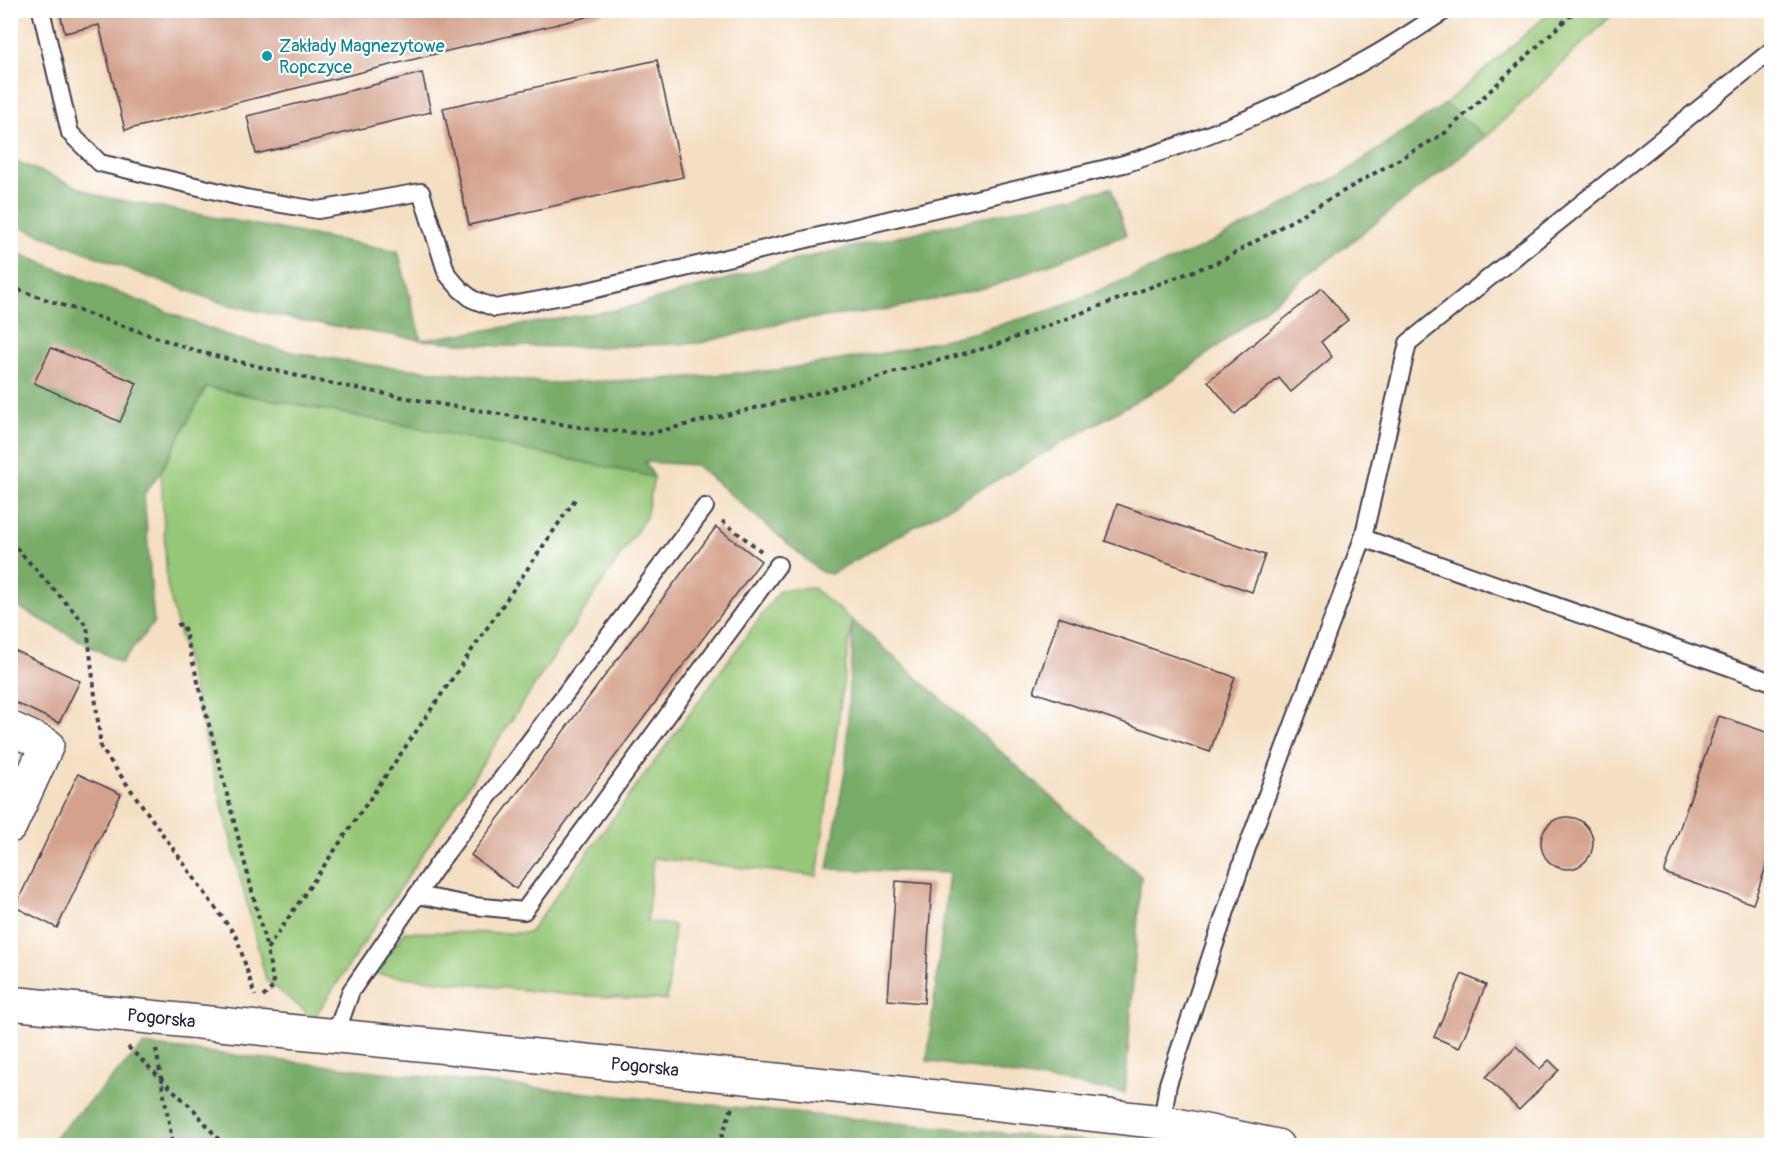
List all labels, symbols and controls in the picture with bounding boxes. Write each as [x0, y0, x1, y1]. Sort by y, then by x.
place label: Zakłady Magnezytowe Ropczyce [279, 35, 445, 79]
marker: Zakłady Magnezytowe Ropczyce [260, 49, 274, 63]
street label: Pogorska [126, 1003, 197, 1033]
street label: Pogorska [609, 1052, 680, 1082]

